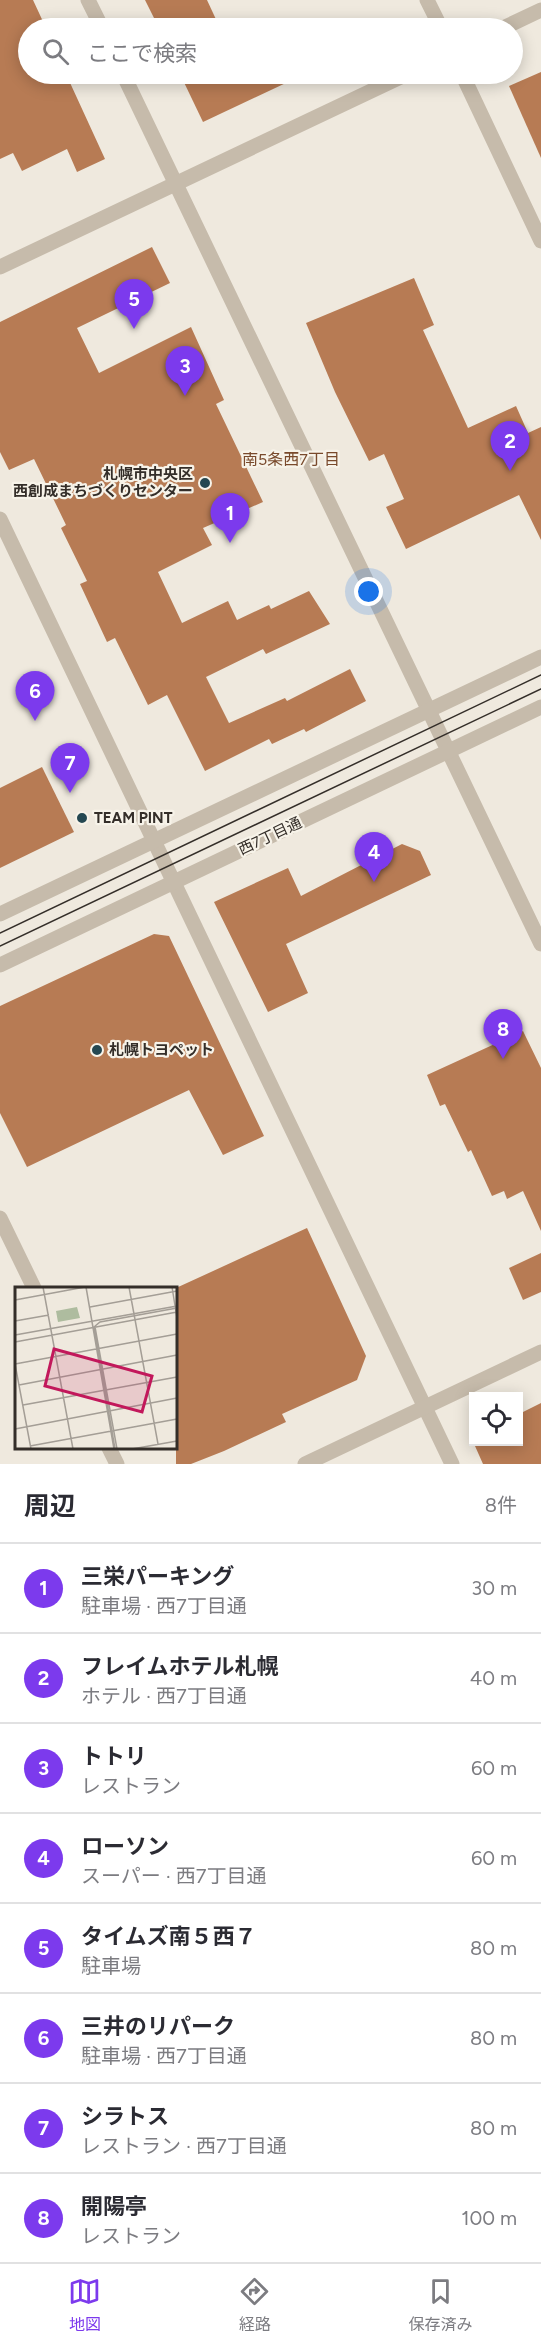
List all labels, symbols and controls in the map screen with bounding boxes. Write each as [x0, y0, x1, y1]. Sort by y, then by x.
search box [18, 18, 523, 84]
icon: search [39, 35, 72, 68]
text: ここで検索 [87, 40, 197, 67]
pin: 5 [114, 280, 154, 329]
pin: 3 [166, 346, 204, 396]
pin: 2 [490, 422, 530, 471]
district label: 南5条西7丁目 [242, 450, 340, 469]
place label: 札幌市中央区 西創成まちづくりセンター [13, 465, 193, 500]
marker: 札幌市中央区 西創成まちづくりセンター [198, 476, 212, 490]
pin: 1 [210, 494, 250, 543]
your location [354, 577, 383, 606]
pin: 6 [15, 672, 54, 721]
pin: 7 [50, 744, 90, 793]
place label: TEAM PINT [94, 809, 173, 827]
marker: TEAM PINT [75, 811, 89, 825]
street label: 西7丁目通 [235, 813, 305, 859]
pin: 4 [354, 832, 394, 882]
pin: 8 [484, 1010, 522, 1059]
place label: 札幌トヨペット [109, 1041, 214, 1059]
marker: 札幌トヨペット [90, 1043, 104, 1057]
inset map [15, 1287, 177, 1449]
map controls [469, 1392, 523, 1446]
button: locate [469, 1392, 523, 1446]
text: 周辺 [24, 1490, 76, 1522]
text: 8件 [485, 1493, 517, 1517]
text: 三栄パーキング [81, 1563, 234, 1590]
text: 1 [39, 1576, 48, 1600]
text: 30 m [471, 1576, 517, 1600]
text: 駐車場 · 西7丁目通 [81, 1594, 247, 1618]
text: フレイムホテル札幌 [81, 1653, 279, 1680]
text: 2 [38, 1666, 49, 1690]
text: 40 m [470, 1666, 517, 1690]
text: ホテル · 西7丁目通 [81, 1684, 247, 1708]
text: トトリ [81, 1743, 147, 1770]
text: 3 [38, 1756, 49, 1780]
text: 60 m [471, 1756, 517, 1780]
text: レストラン [81, 1774, 181, 1798]
text: ローソン [81, 1833, 169, 1860]
text: 4 [37, 1846, 50, 1870]
text: 60 m [471, 1846, 517, 1870]
text: スーパー · 西7丁目通 [81, 1864, 267, 1888]
text: タイムズ南５西７ [81, 1923, 257, 1950]
text: 5 [38, 1936, 49, 1960]
text: 80 m [470, 1936, 517, 1960]
text: 駐車場 [81, 1954, 141, 1978]
text: 三井のリパーク [81, 2013, 235, 2040]
text: 6 [38, 2026, 49, 2050]
text: 80 m [470, 2026, 517, 2050]
text: 駐車場 · 西7丁目通 [81, 2044, 247, 2068]
text: シラトス [81, 2103, 169, 2130]
text: 7 [38, 2116, 49, 2140]
text: 80 m [470, 2116, 517, 2140]
text: レストラン · 西7丁目通 [81, 2134, 287, 2158]
text: 開陽亭 [81, 2193, 147, 2220]
text: 8 [37, 2206, 50, 2230]
text: 100 m [461, 2206, 517, 2230]
text: レストラン [81, 2224, 181, 2248]
tab: 地図 [68, 2275, 101, 2335]
tab: 経路 [238, 2275, 271, 2335]
tab: 保存済み [408, 2275, 472, 2335]

